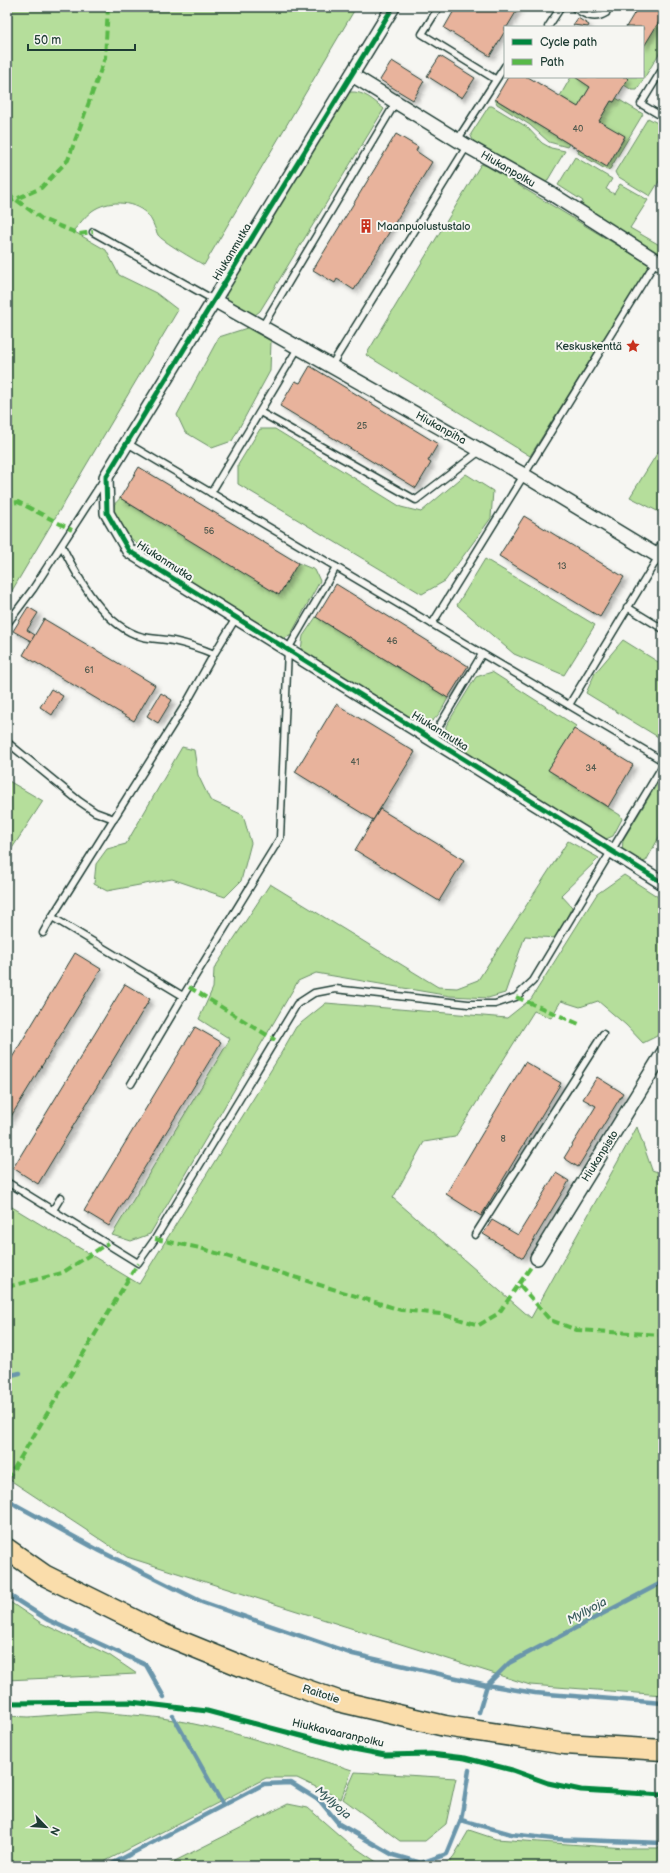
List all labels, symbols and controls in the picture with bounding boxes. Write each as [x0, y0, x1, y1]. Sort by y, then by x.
scale bar [28, 26, 135, 52]
legend [504, 26, 644, 78]
text: 50 m [34, 33, 61, 48]
text: Cycle path [540, 35, 597, 50]
text: Path [540, 55, 565, 70]
house number: 40 [573, 124, 583, 135]
street label: Hiukanpolku [478, 148, 538, 190]
building icon: Maanpuolustustalo [358, 218, 374, 234]
place label: Maanpuolustustalo [377, 220, 471, 233]
street label: Hiukanmutka [210, 221, 254, 283]
place icon: Keskuskenttä [625, 338, 641, 354]
place label: Keskuskenttä [556, 340, 622, 353]
street label: Hiukanpiha [414, 409, 468, 447]
house number: 25 [357, 421, 367, 432]
house number: 56 [204, 526, 215, 537]
street label: Hiukanmutka [134, 538, 196, 584]
house number: 13 [557, 561, 567, 572]
house number: 46 [387, 636, 398, 647]
house number: 61 [85, 665, 93, 676]
street label: Hiukanmutka [409, 708, 471, 754]
house number: 41 [351, 757, 359, 768]
house number: 34 [585, 763, 597, 774]
street label: Hiukanpisto [579, 1128, 621, 1184]
house number: 8 [500, 1134, 506, 1145]
water label: Myllyoja [565, 1594, 610, 1628]
street label: Raitotie [301, 1682, 342, 1706]
street label: Hiukkavaaranpolku [291, 1716, 385, 1750]
water label: Myllyoja [312, 1783, 354, 1823]
north arrow [26, 1807, 66, 1847]
text: N [47, 1825, 62, 1838]

